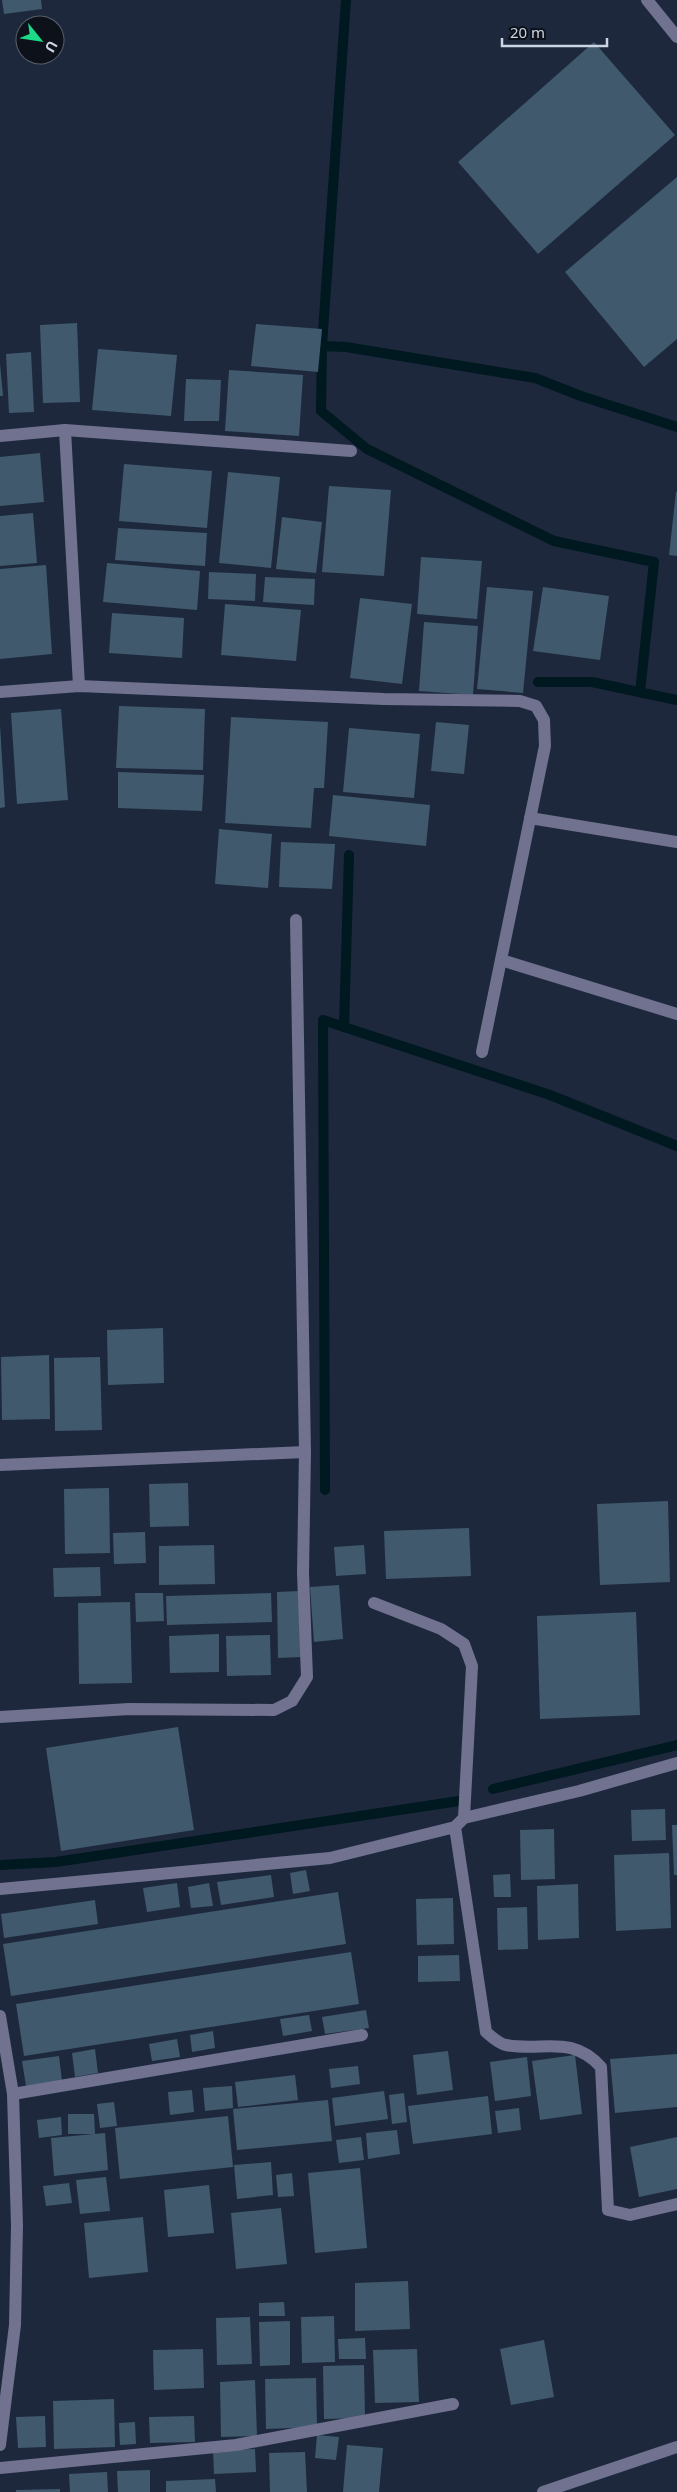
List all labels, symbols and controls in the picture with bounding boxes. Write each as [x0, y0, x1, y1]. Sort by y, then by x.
north arrow [15, 15, 65, 65]
scale bar [502, 15, 607, 47]
text: 20 m [510, 22, 545, 42]
text: U [41, 37, 63, 56]

